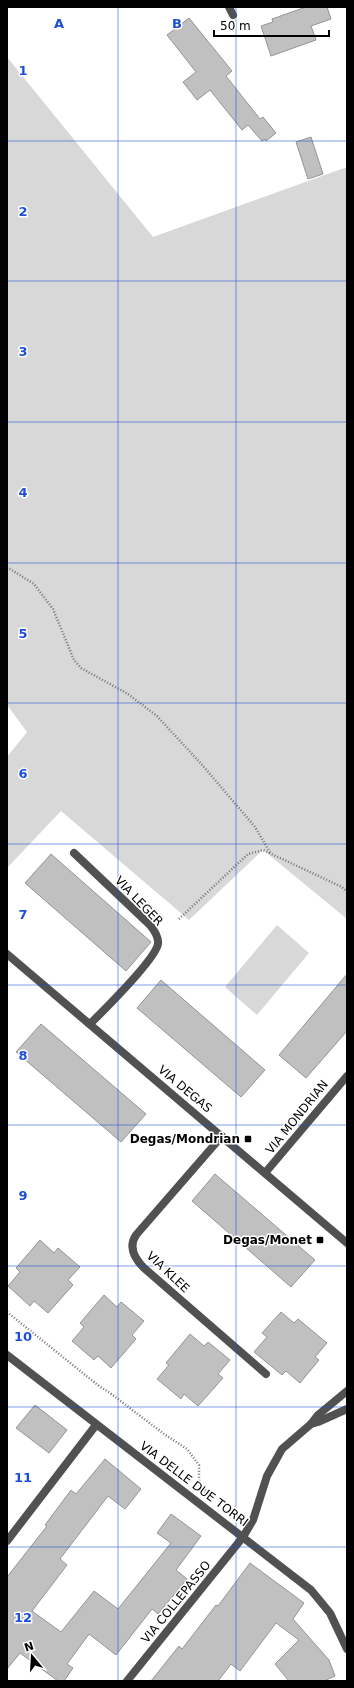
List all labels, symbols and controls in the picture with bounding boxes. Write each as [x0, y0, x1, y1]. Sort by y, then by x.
scale bar [214, 12, 329, 38]
text: A [54, 16, 64, 31]
text: B [172, 16, 182, 31]
text: 50 m [220, 19, 251, 33]
text: 1 [18, 63, 28, 78]
text: 2 [18, 204, 28, 219]
text: 3 [18, 344, 28, 359]
text: 4 [18, 485, 28, 500]
text: 5 [18, 626, 28, 641]
text: 6 [18, 766, 28, 781]
street label: VIA LEGER [112, 873, 166, 929]
text: 7 [18, 907, 28, 922]
text: 8 [18, 1048, 28, 1063]
street label: VIA DEGAS [155, 1063, 215, 1115]
street label: VIA MONDRIAN [263, 1077, 331, 1157]
place label: Degas/Mondrian [130, 1132, 240, 1146]
marker: Degas/Mondrian [243, 1134, 253, 1144]
text: 9 [18, 1188, 28, 1203]
place label: Degas/Monet [223, 1233, 312, 1247]
marker: Degas/Monet [315, 1235, 325, 1245]
street label: VIA KLEE [144, 1249, 192, 1295]
text: 10 [14, 1329, 32, 1344]
street label: VIA DELLE DUE TORRI [137, 1439, 251, 1529]
text: 11 [14, 1470, 32, 1485]
street label: VIA COLLEPASSO [138, 1558, 214, 1646]
text: 12 [14, 1610, 32, 1625]
north arrow [12, 1636, 52, 1676]
text: N [23, 1639, 35, 1655]

